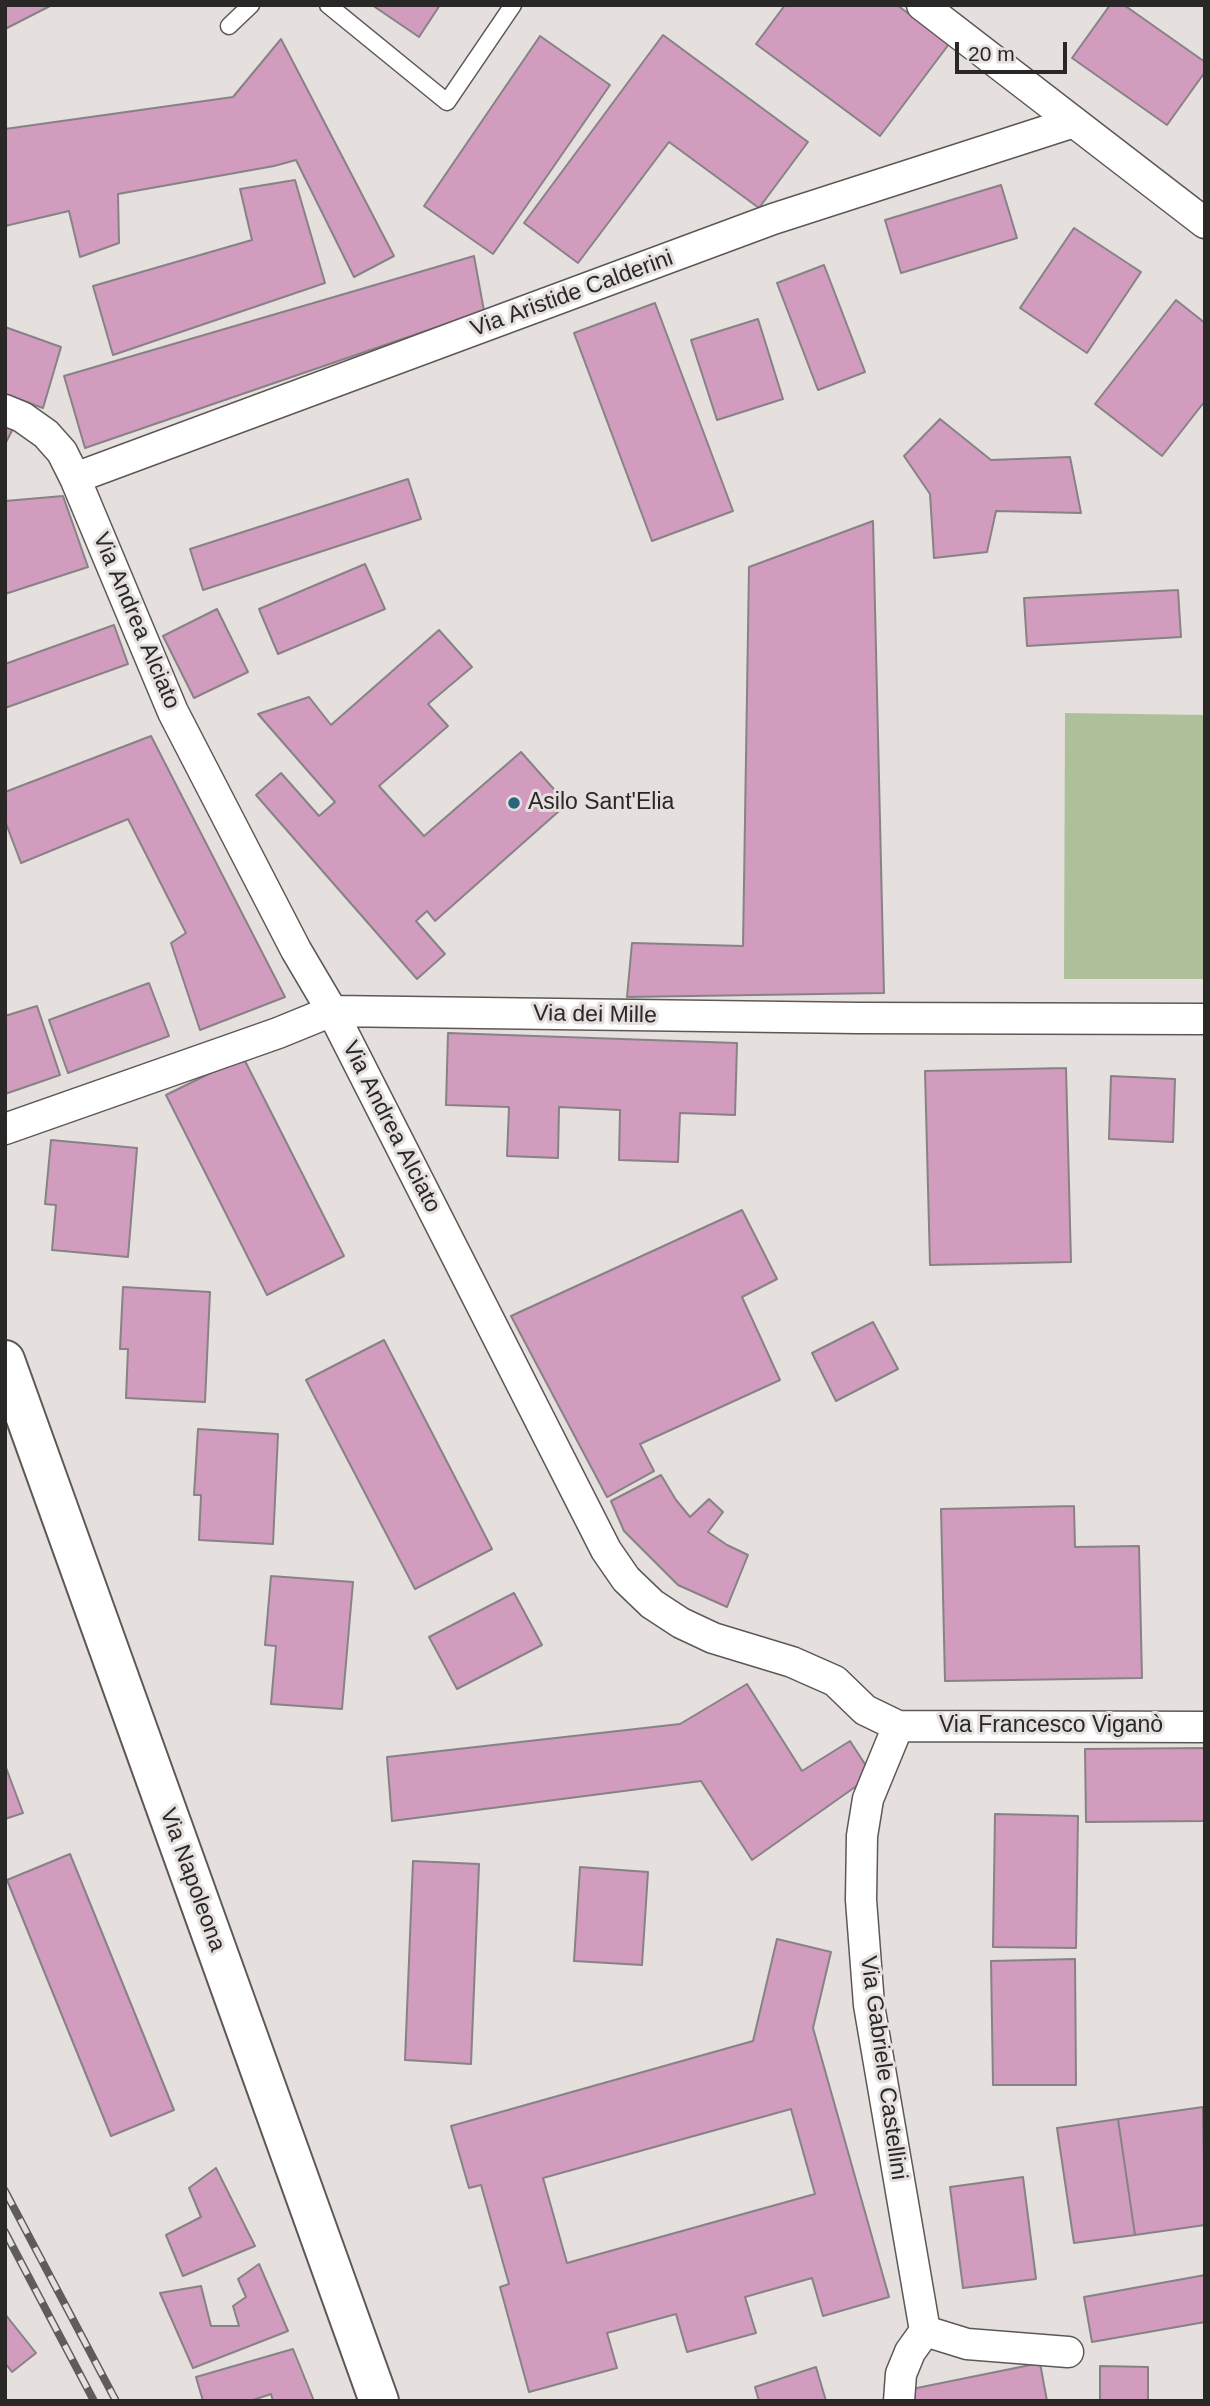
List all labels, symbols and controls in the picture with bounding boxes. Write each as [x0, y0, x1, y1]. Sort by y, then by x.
scale bar [958, 28, 1070, 72]
text: 20 m [968, 42, 1015, 65]
street label: Via Aristide Calderini [467, 245, 677, 343]
street label: Via Andrea Alciato [86, 529, 186, 713]
place label: Asilo Sant'Elia [528, 789, 674, 817]
marker: Asilo Sant'Elia [506, 795, 522, 811]
street label: Via dei Mille [533, 1000, 657, 1030]
street label: Via Andrea Alciato [336, 1037, 446, 1217]
street label: Via Francesco Viganò [939, 1712, 1163, 1740]
street label: Via Napoleona [153, 1805, 231, 1955]
street label: Via Gabriele Castellini [854, 1954, 912, 2182]

